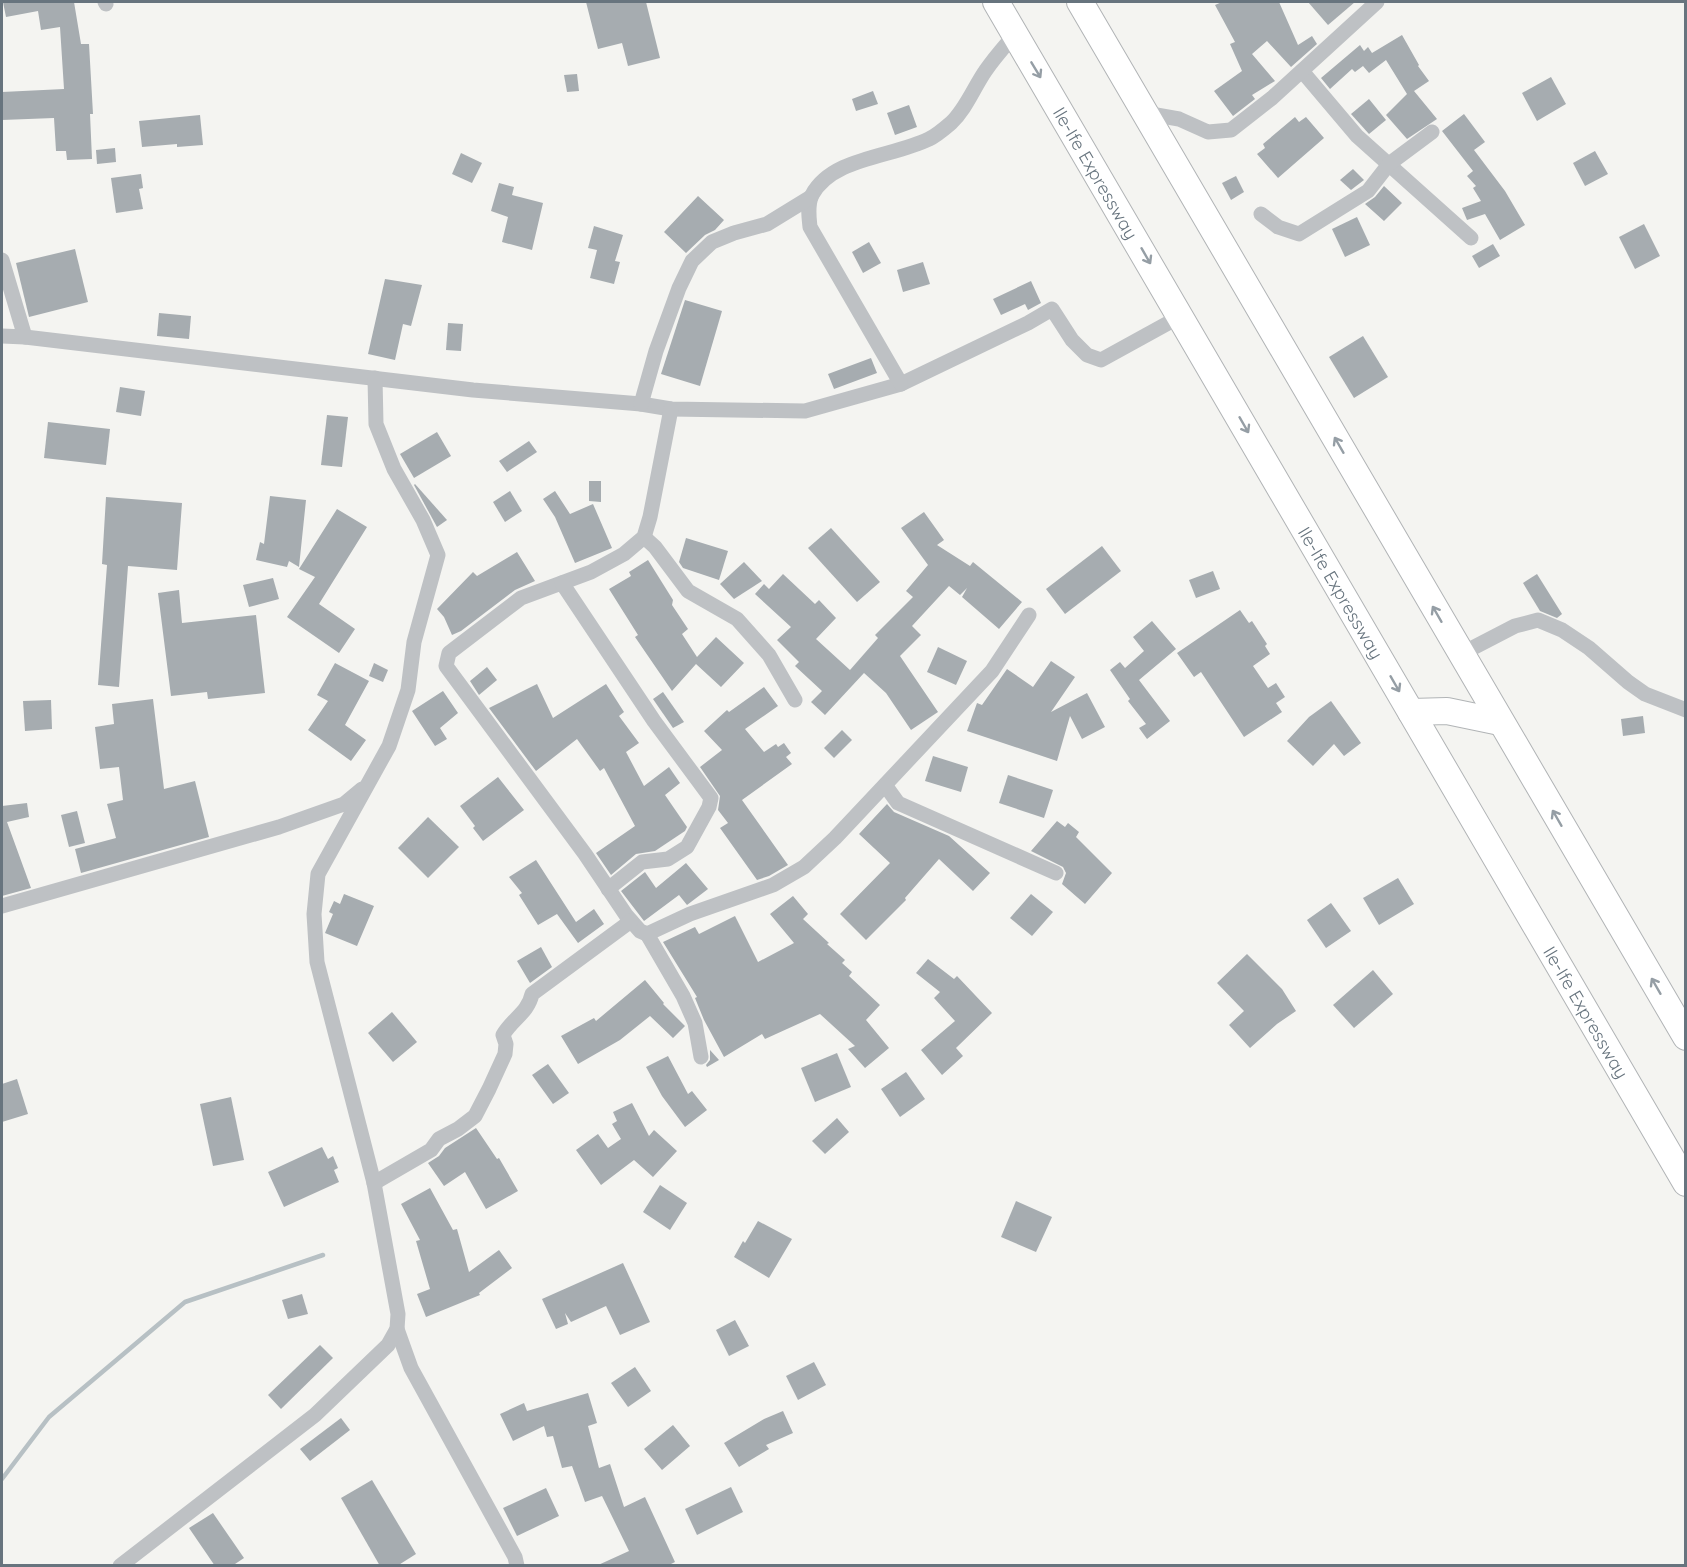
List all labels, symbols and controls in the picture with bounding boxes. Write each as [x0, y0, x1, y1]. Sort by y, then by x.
one-way arrow [1031, 61, 1043, 78]
street label: Ile-Ife Expressway [1048, 103, 1143, 243]
one-way arrow [1141, 247, 1153, 264]
one-way arrow [1238, 416, 1250, 433]
one-way arrow [1333, 437, 1345, 454]
street label: Ile-Ife Expressway [1293, 522, 1389, 663]
one-way arrow [1431, 605, 1443, 622]
one-way arrow [1389, 675, 1401, 692]
one-way arrow [1551, 810, 1563, 827]
street label: Ile-Ife Expressway [1539, 942, 1634, 1082]
one-way arrow [1650, 978, 1662, 995]

